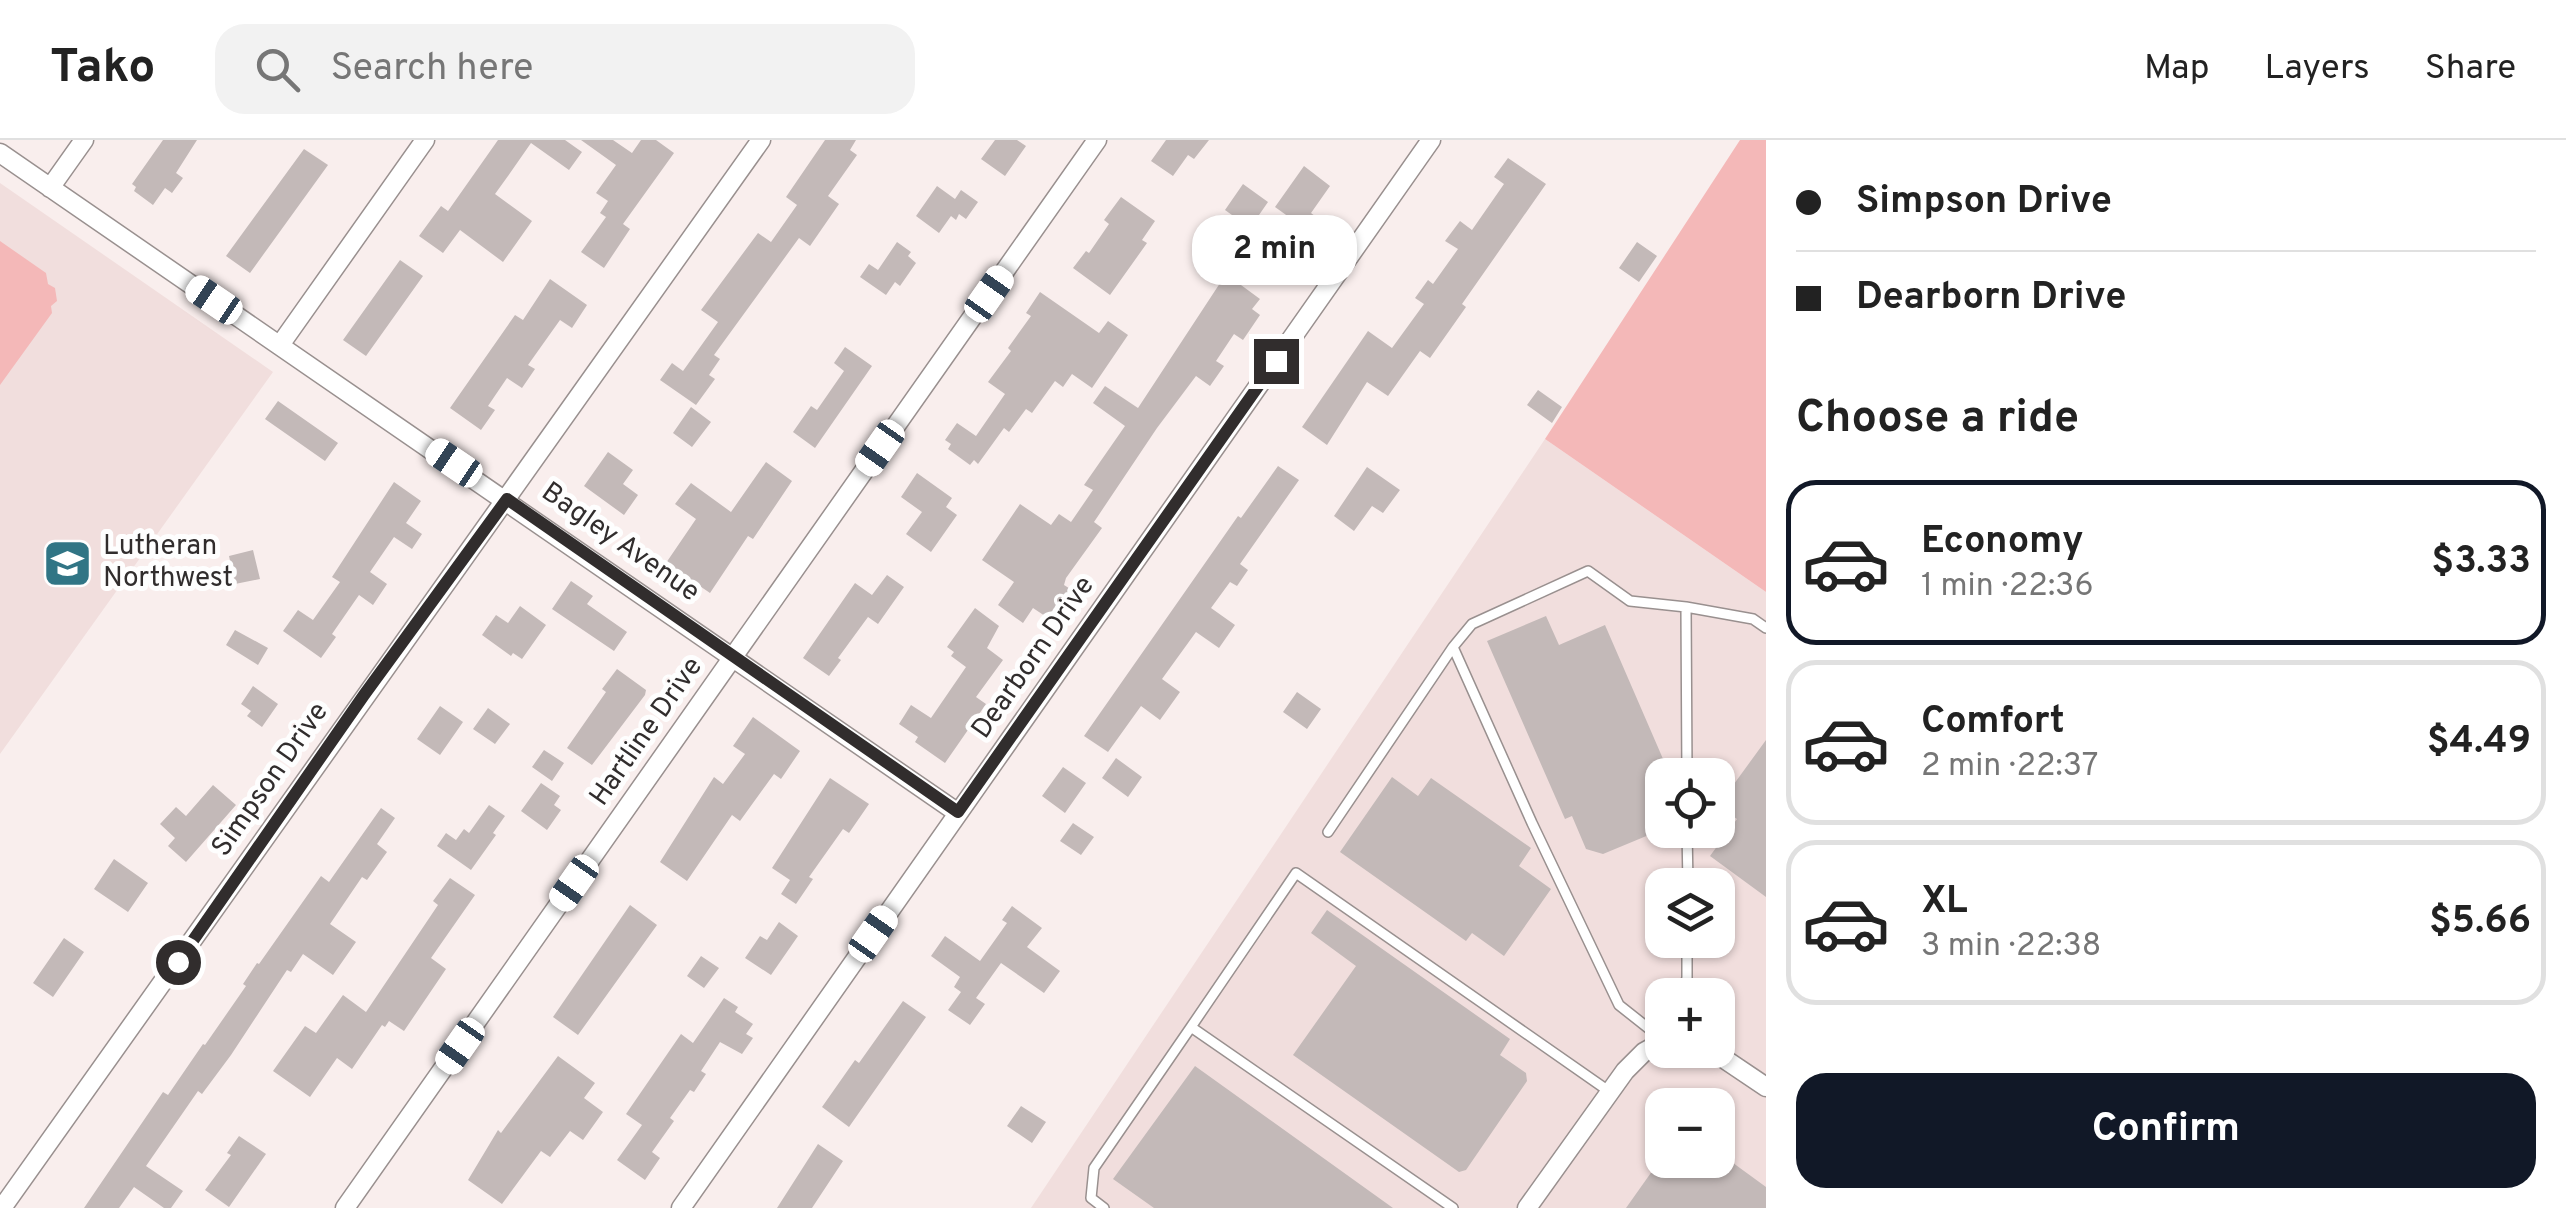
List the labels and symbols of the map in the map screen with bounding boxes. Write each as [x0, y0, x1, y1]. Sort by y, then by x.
callout: 2 min [1194, 216, 1358, 286]
car [960, 261, 1018, 327]
car [181, 271, 247, 329]
route end [1254, 339, 1299, 384]
car [851, 415, 909, 481]
car [421, 434, 487, 492]
street label: Bagley Avenue [534, 475, 706, 611]
place label: Lutheran Northwest [103, 529, 233, 597]
school or university icon: Lutheran Northwest [42, 537, 94, 589]
street label: Dearborn Drive [965, 570, 1103, 746]
street label: Hartline Drive [582, 650, 712, 814]
street label: Simpson Drive [204, 696, 338, 864]
car [545, 850, 603, 916]
car [844, 901, 902, 967]
route start [156, 940, 201, 985]
car [431, 1013, 489, 1079]

